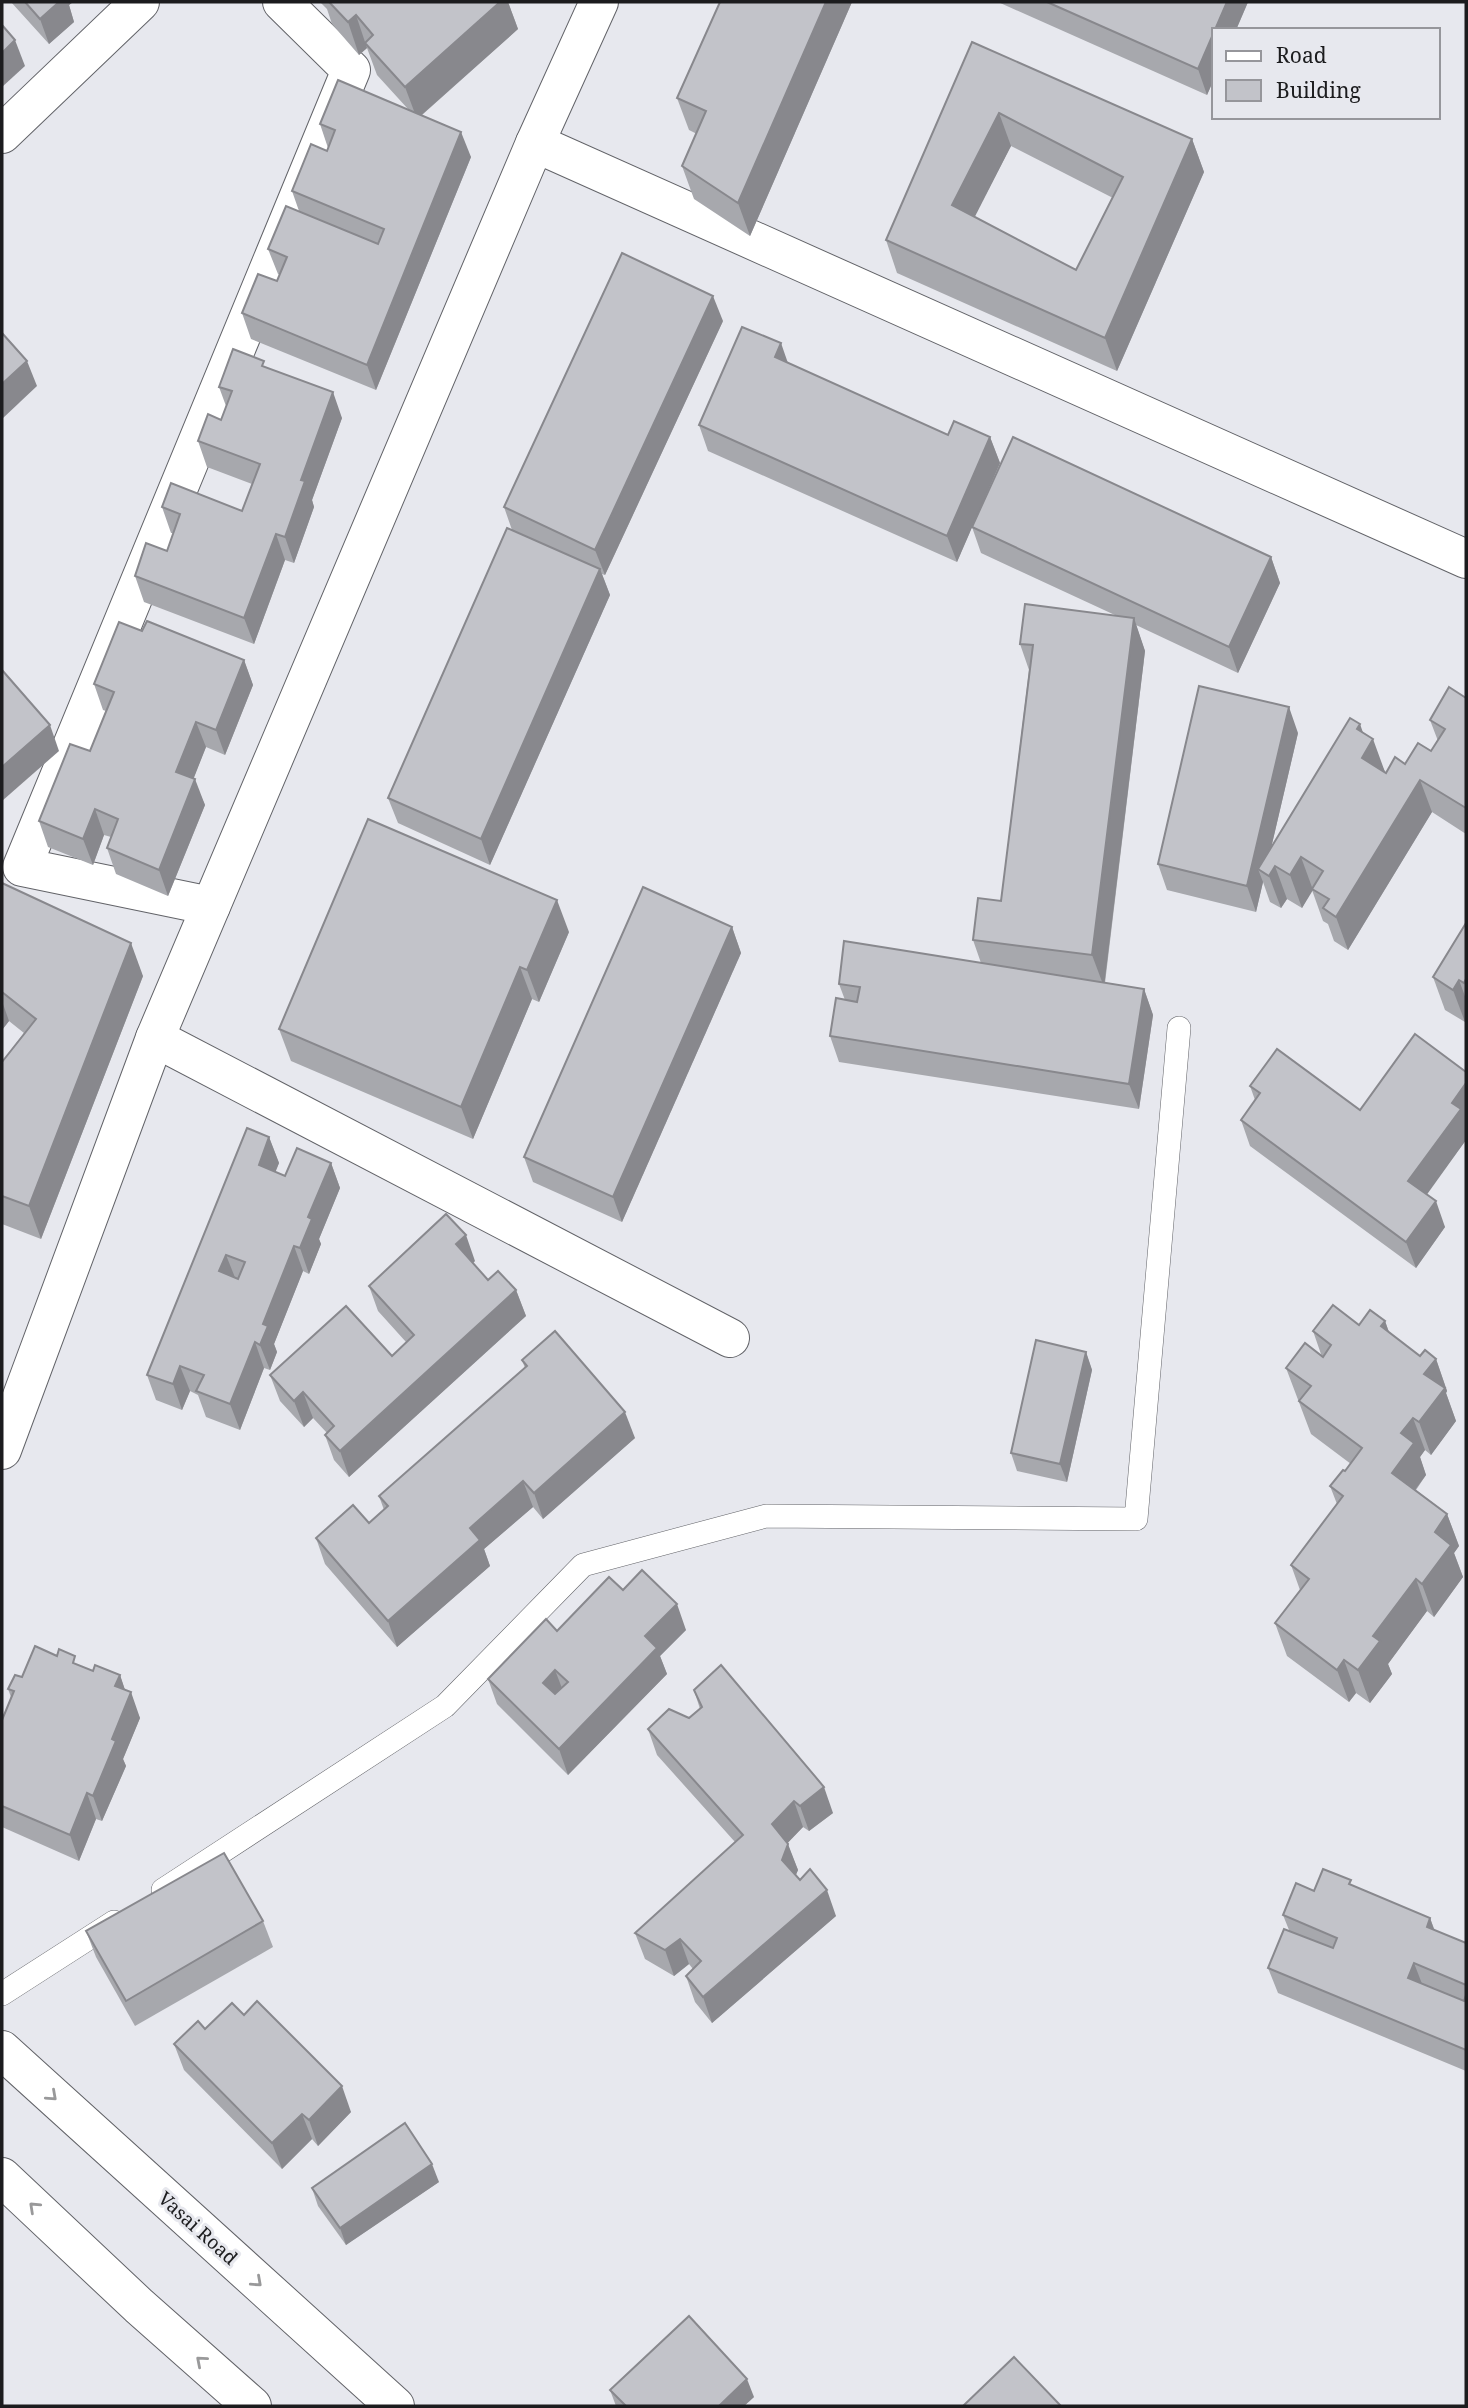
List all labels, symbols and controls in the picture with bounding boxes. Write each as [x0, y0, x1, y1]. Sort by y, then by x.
legend [1212, 28, 1440, 119]
text: Road [1276, 41, 1327, 69]
text: Building [1276, 76, 1361, 104]
one-way arrow [44, 2088, 57, 2100]
street label: Vasai Road [153, 2185, 244, 2271]
one-way arrow [29, 2203, 42, 2216]
one-way arrow [249, 2274, 262, 2286]
one-way arrow [196, 2357, 209, 2369]

